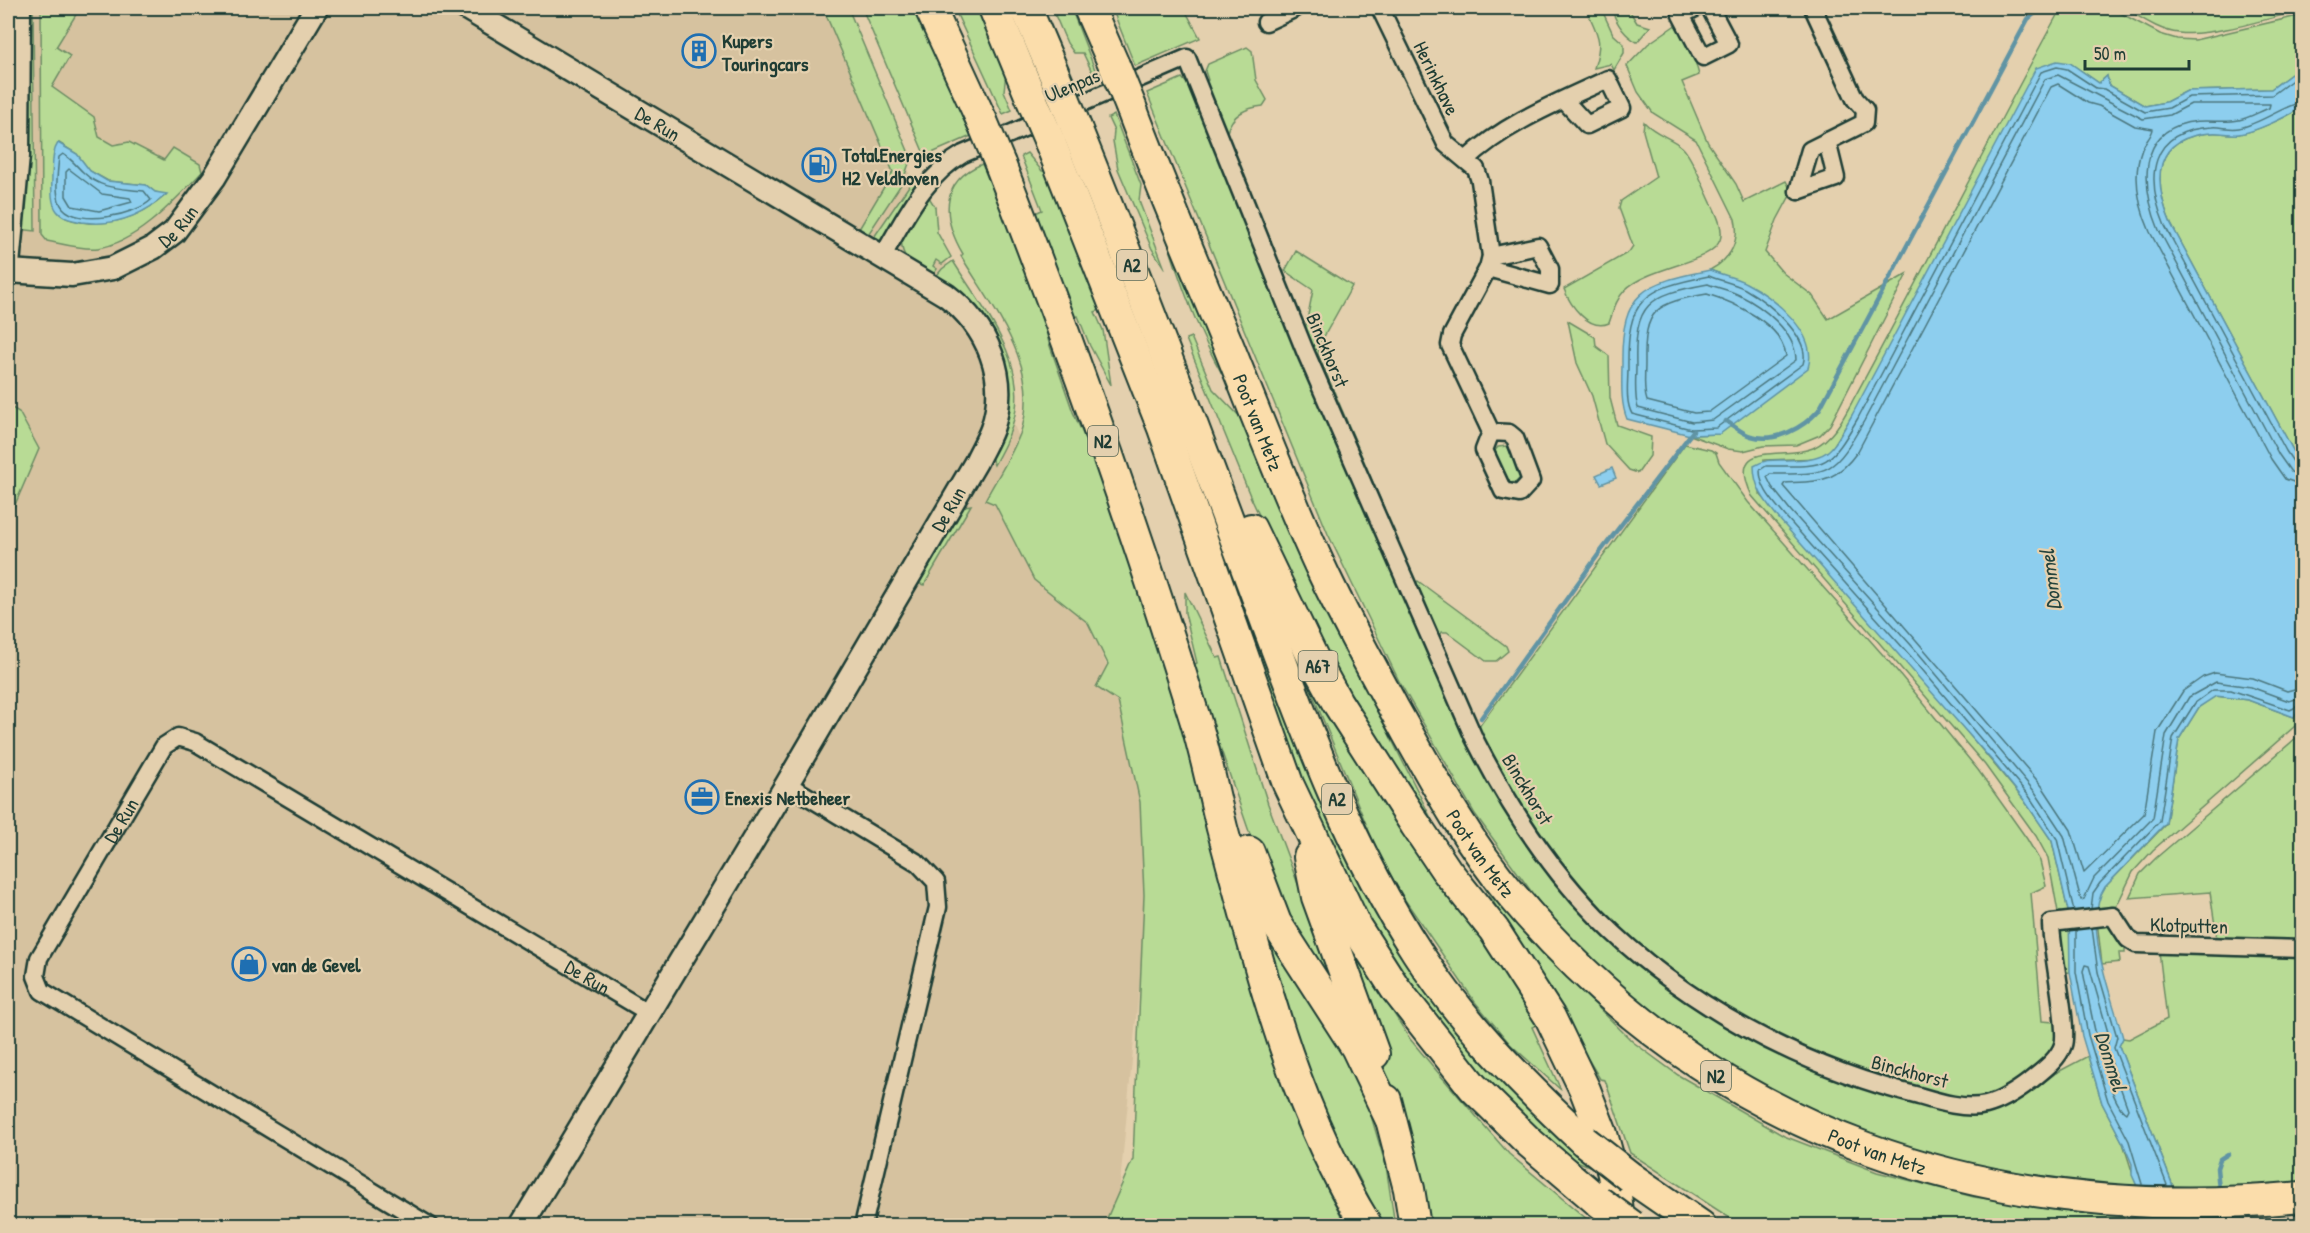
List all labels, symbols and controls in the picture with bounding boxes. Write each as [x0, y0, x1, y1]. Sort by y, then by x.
place label: Kupers Touringcars [721, 27, 809, 78]
building icon: Kupers Touringcars [681, 33, 717, 69]
scale bar [2085, 33, 2188, 71]
street label: Herinkhave [1408, 37, 1466, 119]
text: 50 m [2094, 41, 2126, 66]
street label: Ulenpas [1040, 61, 1104, 109]
street label: De Run [631, 99, 686, 147]
place label: TotalEnergies H2 Veldhoven [841, 141, 942, 191]
fuel station icon: TotalEnergies H2 Veldhoven [801, 147, 837, 183]
street label: De Run [152, 199, 203, 253]
road number: A2 [1117, 250, 1147, 280]
street label: Binckhorst [1300, 309, 1356, 392]
street label: Poot van Metz [1227, 370, 1291, 475]
road number: N2 [1088, 426, 1118, 456]
street label: De Run [924, 481, 972, 537]
water label: Dommel [2032, 547, 2068, 612]
road number: A67 [1298, 651, 1338, 681]
street label: Binckhorst [1496, 748, 1560, 831]
office icon: Enexis Netbeheer [684, 779, 720, 815]
place label: Enexis Netbeheer [725, 784, 851, 811]
road number: A2 [1322, 784, 1352, 814]
street label: De Run [96, 793, 144, 848]
street label: Poot van Metz [1441, 804, 1522, 903]
street label: Klotputten [2150, 910, 2228, 940]
shop icon: van de Gevel [231, 946, 267, 982]
place label: van de Gevel [272, 951, 361, 978]
street label: De Run [560, 953, 615, 1000]
water label: Dommel [2088, 1028, 2135, 1096]
street label: Binckhorst [1869, 1048, 1952, 1094]
road number: N2 [1701, 1061, 1731, 1091]
street label: Poot van Metz [1824, 1121, 1930, 1180]

